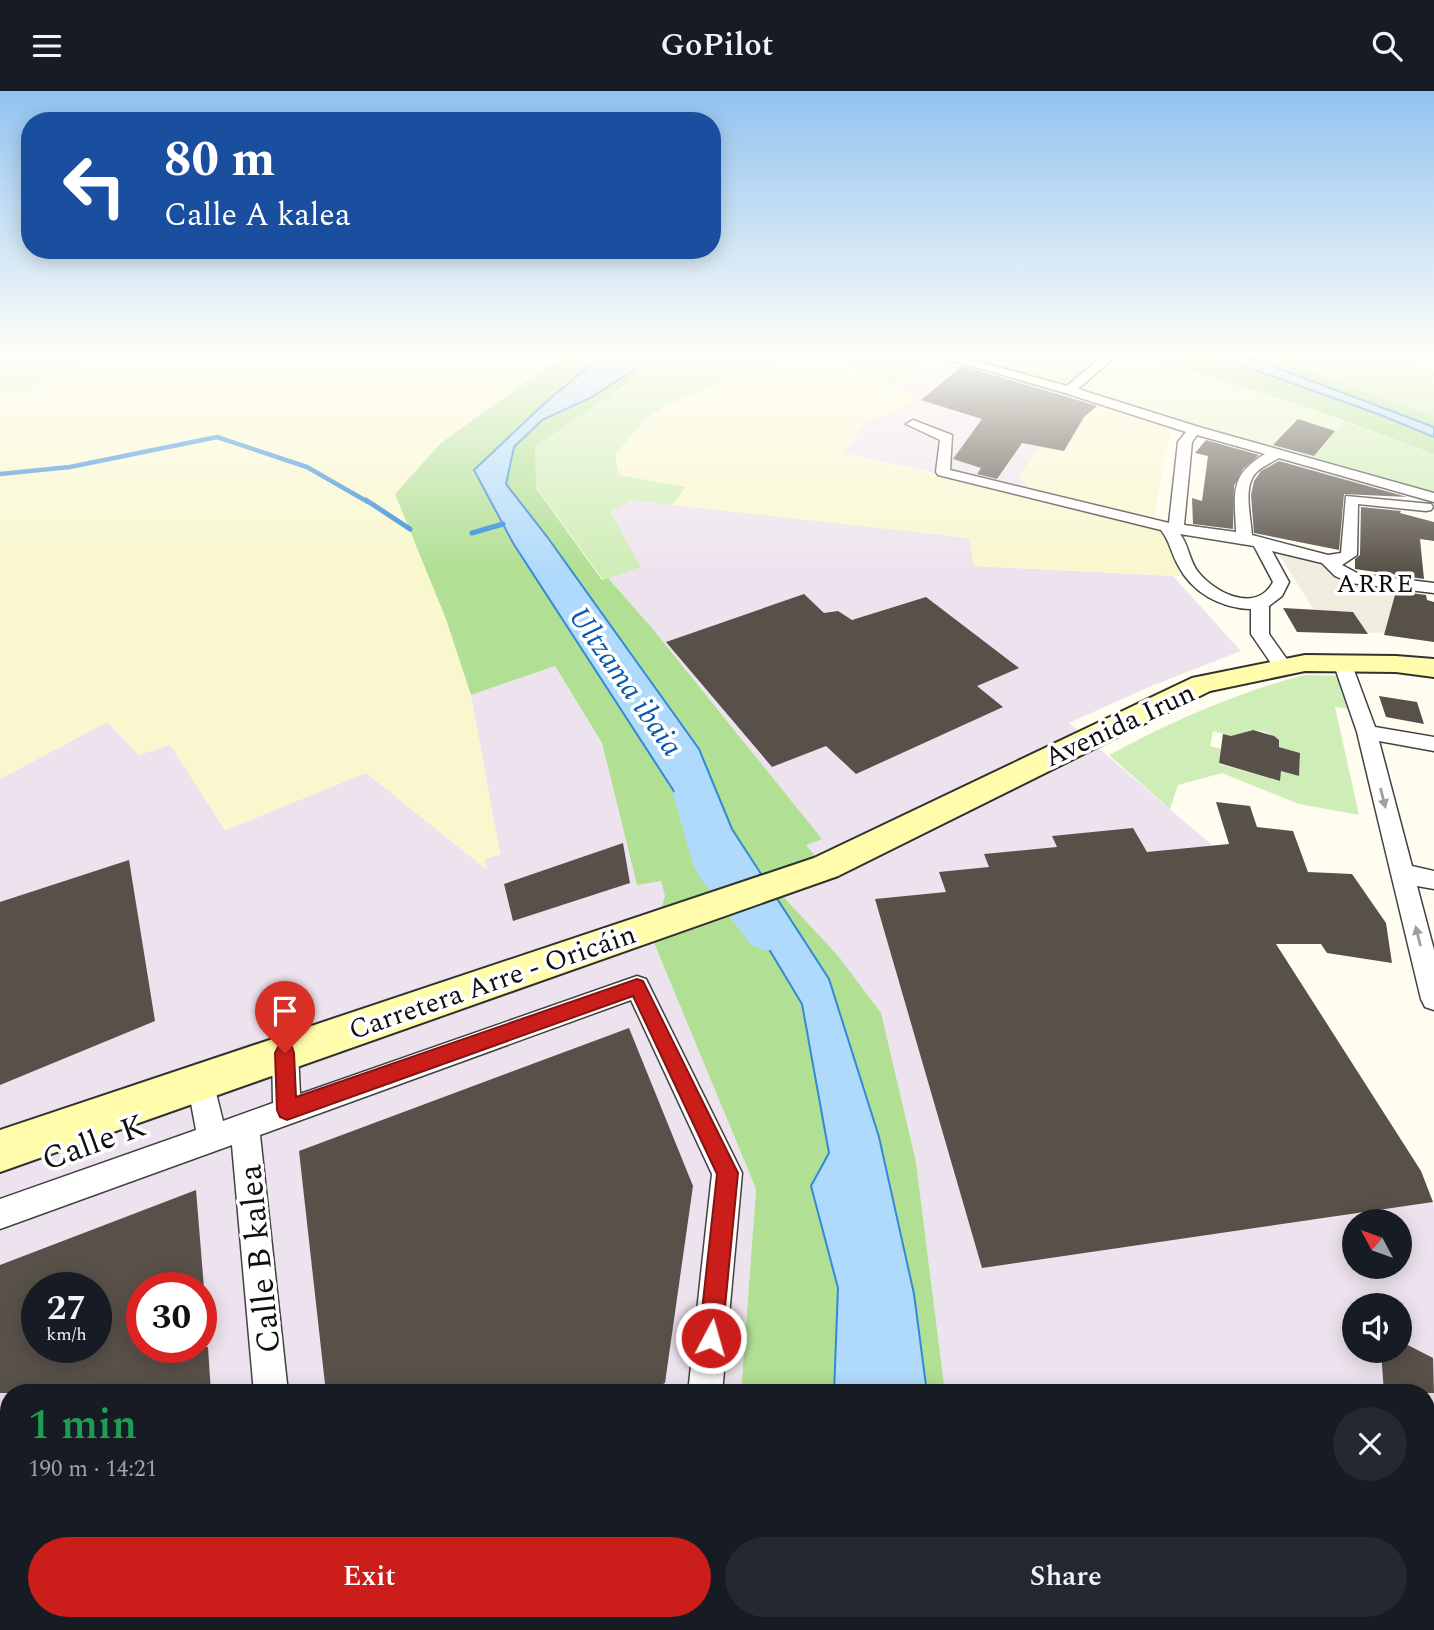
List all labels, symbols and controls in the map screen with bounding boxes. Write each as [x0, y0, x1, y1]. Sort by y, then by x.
text: GoPilot [660, 21, 774, 70]
icon: menu [28, 27, 66, 65]
icon: search [1368, 27, 1406, 65]
text: 80 m [164, 123, 275, 198]
icon: left [49, 140, 140, 231]
text: Calle A kalea [164, 191, 351, 240]
district label: ARRE [1337, 564, 1415, 604]
water label: Ultzama ibaia [556, 597, 694, 766]
street label: Avenida Irun [1037, 672, 1202, 779]
one-way arrow [1378, 787, 1389, 809]
street label: Carretera Arre - Oricáin [343, 913, 642, 1052]
one-way arrow [1412, 925, 1423, 947]
pin [255, 981, 315, 1053]
icon: arrive [266, 992, 304, 1030]
street label: Calle K [35, 1101, 153, 1185]
street label: Calle B kalea [225, 1162, 295, 1356]
north arrow [1342, 1209, 1412, 1279]
map controls [1342, 1209, 1412, 1363]
speed limit sign: 30 [126, 1272, 217, 1363]
text: 27 [47, 1282, 86, 1335]
button: sound [1342, 1293, 1412, 1363]
position arrow [674, 1301, 748, 1375]
text: km/h [46, 1321, 87, 1348]
text: 1 min [28, 1394, 137, 1457]
button: close [1333, 1407, 1407, 1481]
text: 190 m · 14:21 [28, 1452, 157, 1487]
button: Exit [28, 1537, 711, 1617]
button: Share [725, 1537, 1407, 1617]

